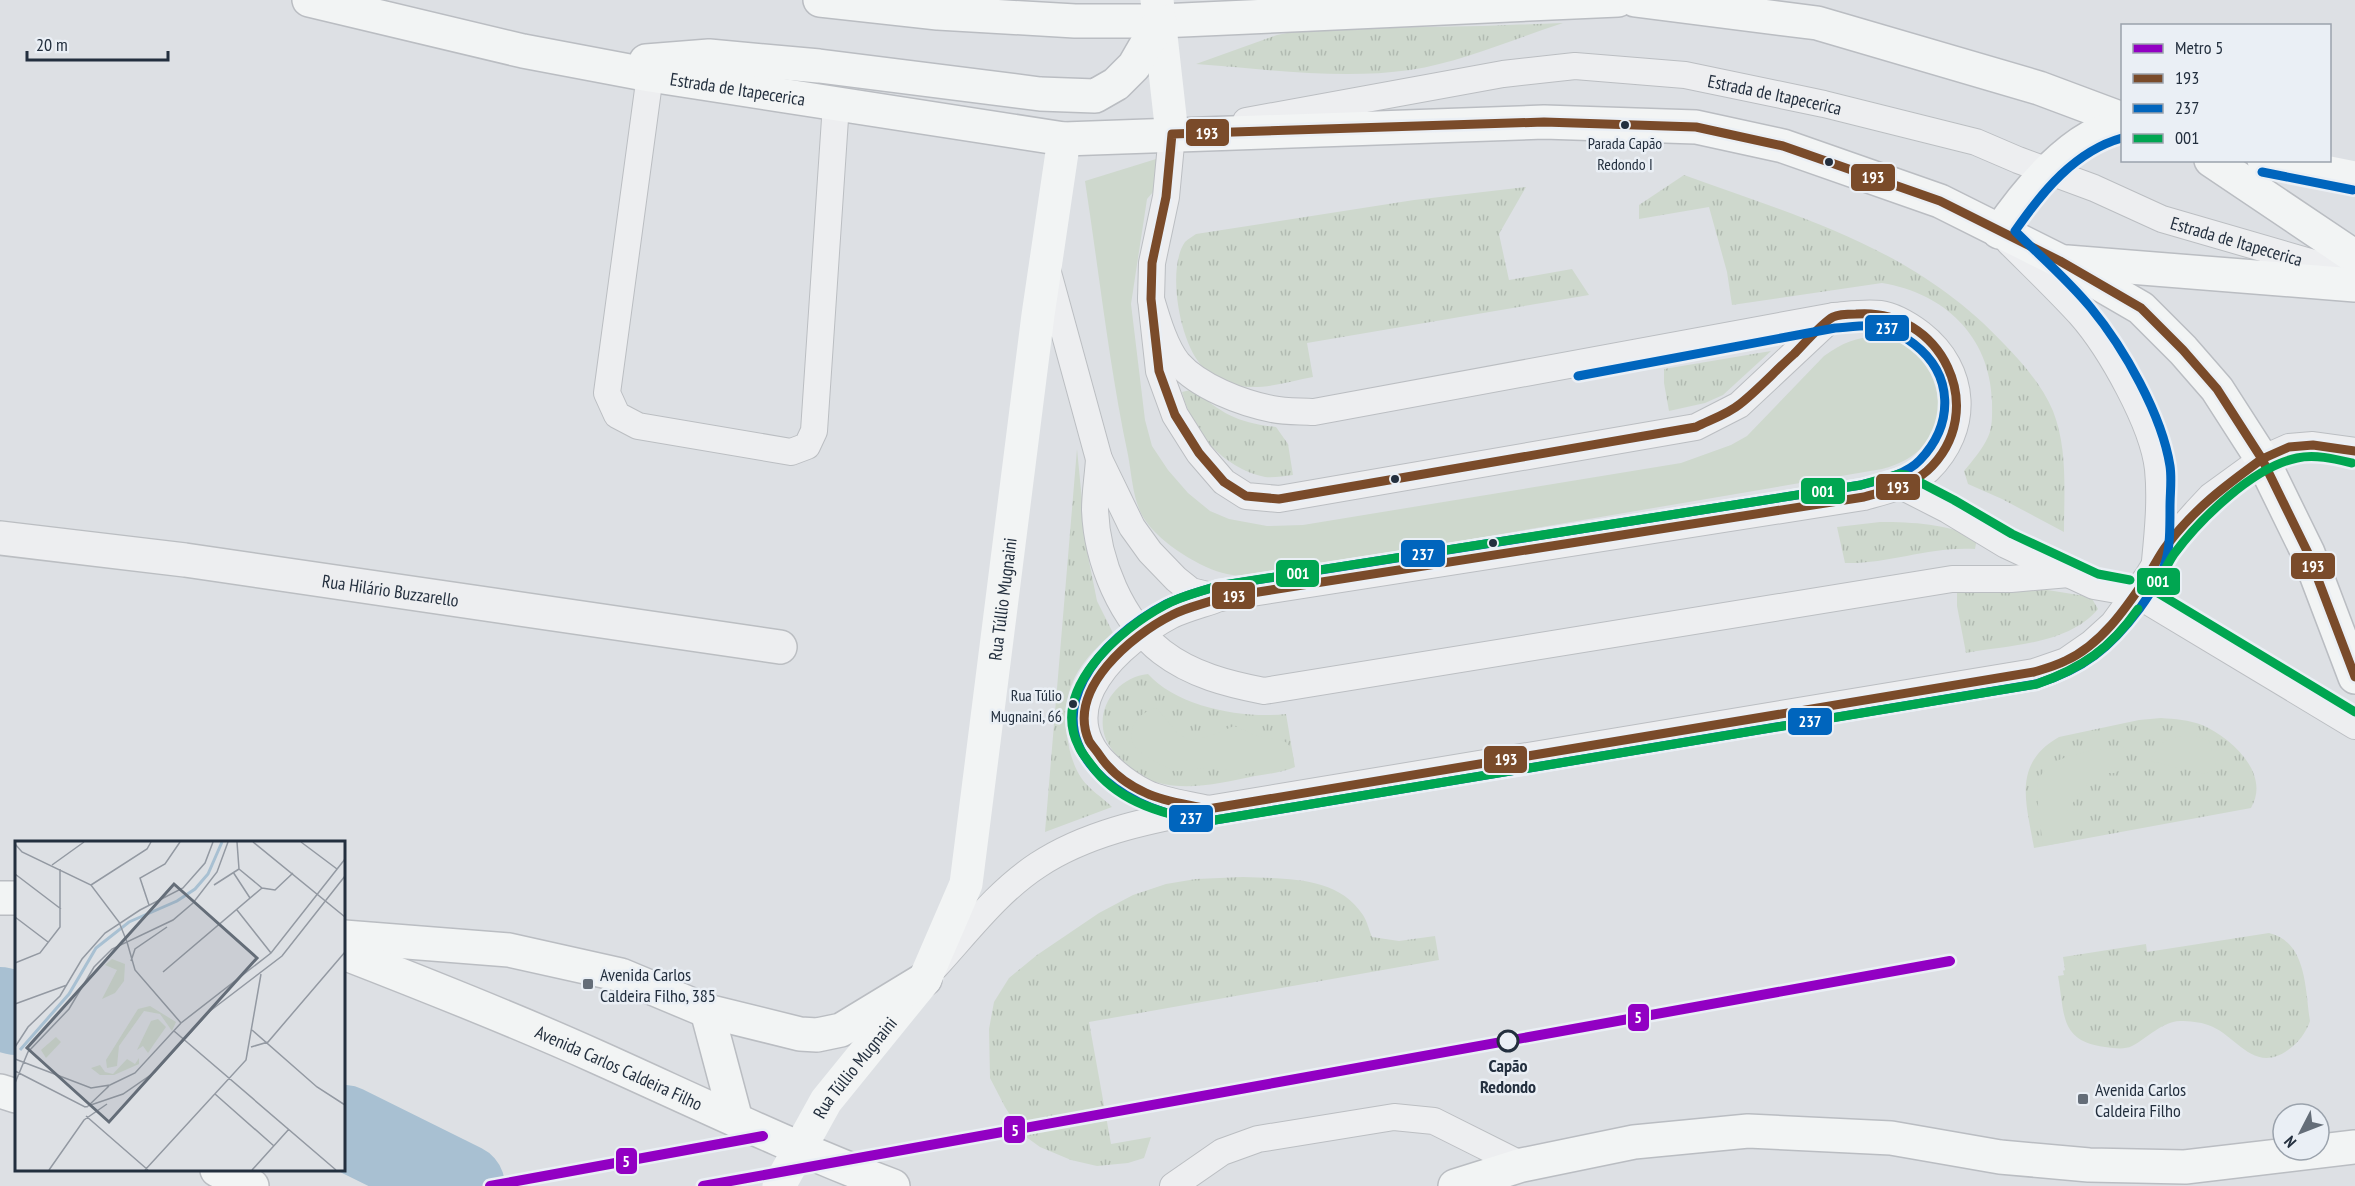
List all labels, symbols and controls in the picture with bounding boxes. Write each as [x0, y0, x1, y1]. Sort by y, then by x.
scale bar [27, 24, 168, 62]
legend [2121, 24, 2331, 162]
text: 20 m [36, 33, 68, 56]
text: Metro 5 [2175, 36, 2223, 59]
text: 193 [2175, 66, 2199, 89]
street label: Estrada de Itapecerica [669, 67, 807, 110]
street label: Estrada de Itapecerica [1706, 69, 1844, 120]
text: 237 [2175, 96, 2199, 119]
line badge: 193 [1185, 118, 1230, 147]
marker: Parada Capão Redondo I [1619, 119, 1631, 131]
text: 193 [1196, 123, 1218, 143]
text: 001 [2175, 126, 2199, 149]
place label: Parada Capão Redondo I [1588, 133, 1662, 174]
unlabelled marker [1823, 156, 1835, 168]
line badge: 193 [1850, 163, 1896, 192]
text: 193 [1862, 167, 1884, 187]
street label: Estrada de Itapecerica [2168, 211, 2305, 271]
line badge: 237 [1864, 314, 1910, 342]
text: 237 [1876, 318, 1898, 338]
unlabelled marker [1389, 473, 1401, 485]
line badge: 193 [1875, 473, 1921, 501]
line badge: 001 [1800, 477, 1846, 505]
text: 193 [1887, 477, 1909, 497]
text: 001 [1812, 481, 1834, 501]
street label: Rua Túllio Mugnaini [983, 536, 1021, 662]
unlabelled marker [1487, 537, 1499, 549]
line badge: 237 [1400, 539, 1446, 568]
text: 237 [1412, 544, 1434, 564]
line badge: 193 [2290, 552, 2336, 580]
text: 193 [2302, 556, 2324, 576]
line badge: 001 [1275, 559, 1320, 588]
text: 001 [1287, 563, 1309, 583]
line badge: 001 [2136, 567, 2181, 596]
street label: Rua Hilário Buzzarello [321, 569, 461, 611]
text: 001 [2147, 571, 2169, 591]
line badge: 193 [1211, 581, 1256, 610]
text: 193 [1223, 586, 1245, 606]
place label: Rua Túlio Mugnaini, 66 [991, 685, 1062, 726]
marker: Rua Túlio Mugnaini, 66 [1067, 698, 1079, 710]
line badge: 237 [1787, 707, 1833, 736]
text: 237 [1799, 711, 1821, 731]
line badge: 193 [1483, 745, 1528, 774]
text: 193 [1495, 749, 1517, 769]
line badge: 237 [1168, 804, 1214, 833]
text: 237 [1180, 808, 1202, 828]
inset map [15, 841, 345, 1171]
place label: Avenida Carlos Caldeira Filho, 385 [600, 963, 716, 1007]
marker: Avenida Carlos Caldeira Filho, 385 [581, 977, 595, 991]
line badge: 5 [1627, 1003, 1650, 1032]
text: 5 [1634, 1007, 1642, 1027]
street label: Rua Túllio Mugnaini [807, 1012, 902, 1122]
street label: Avenida Carlos Caldeira Filho [532, 1020, 706, 1115]
marker: Capão Redondo [1497, 1030, 1519, 1052]
place label: Capão Redondo [1480, 1054, 1536, 1098]
place label: Avenida Carlos Caldeira Filho [2095, 1078, 2186, 1122]
marker: Avenida Carlos Caldeira Filho [2076, 1092, 2090, 1106]
north arrow [2271, 1102, 2331, 1162]
line badge: 5 [1003, 1115, 1026, 1144]
text: 5 [1011, 1120, 1019, 1140]
text: N [2280, 1132, 2300, 1152]
line badge: 5 [615, 1147, 638, 1175]
text: 5 [622, 1151, 630, 1171]

